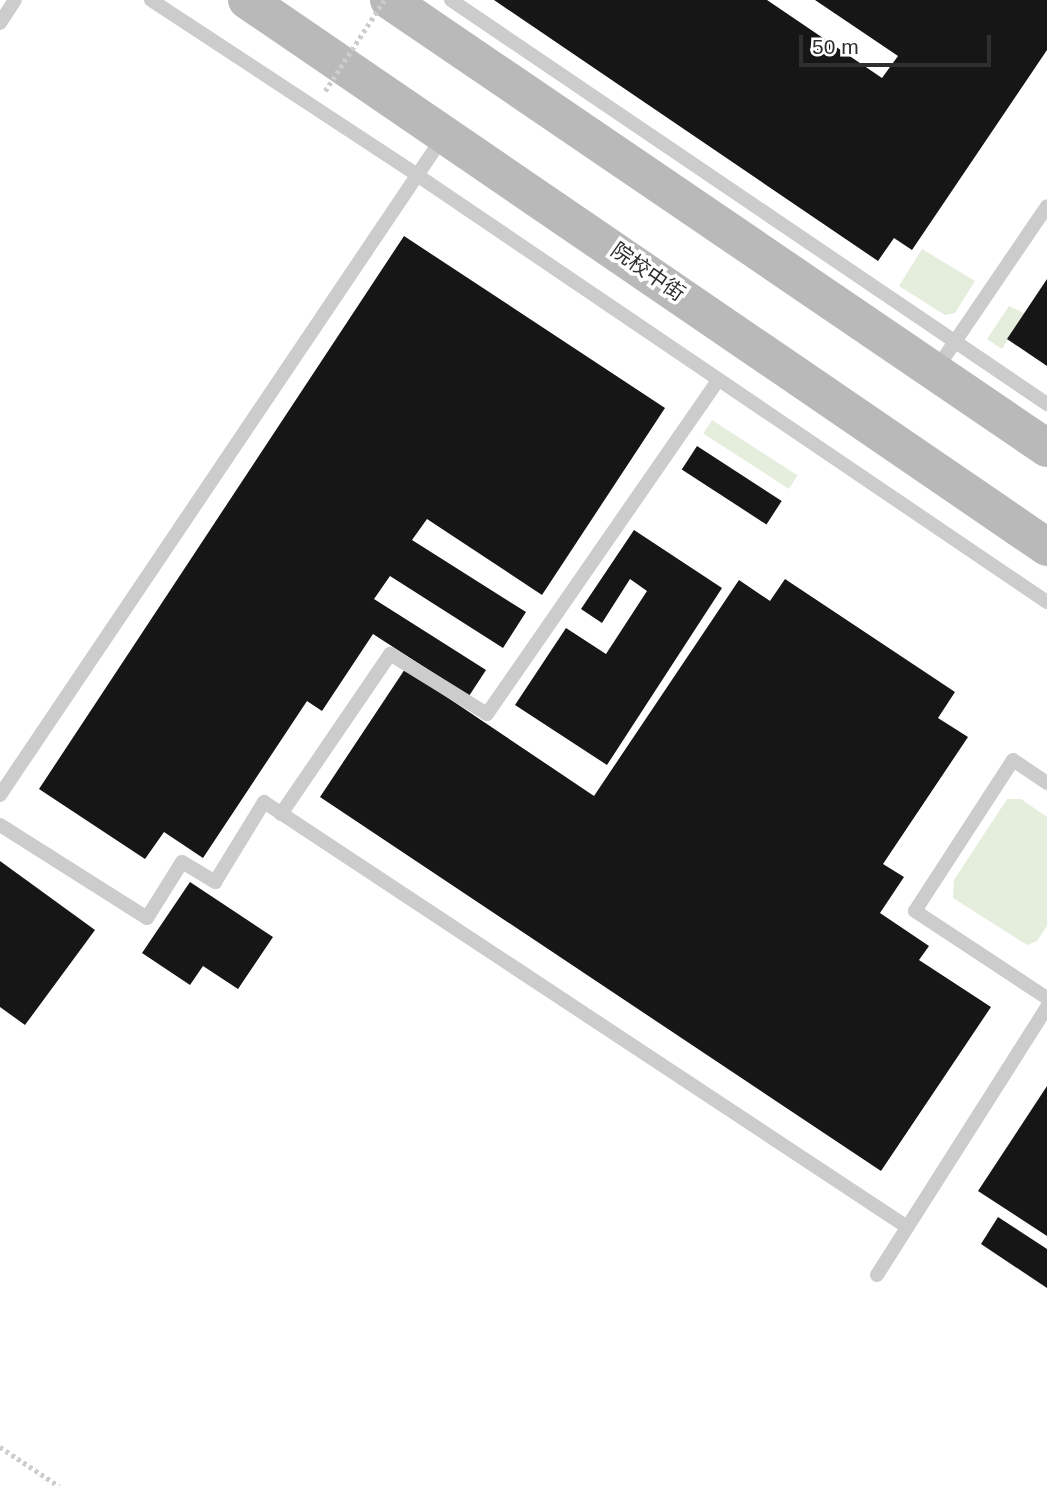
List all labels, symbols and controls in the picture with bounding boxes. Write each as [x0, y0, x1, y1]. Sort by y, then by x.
scale bar [802, 21, 995, 65]
text: 50 m [812, 35, 859, 58]
street label: 院校中街 [606, 238, 690, 306]

